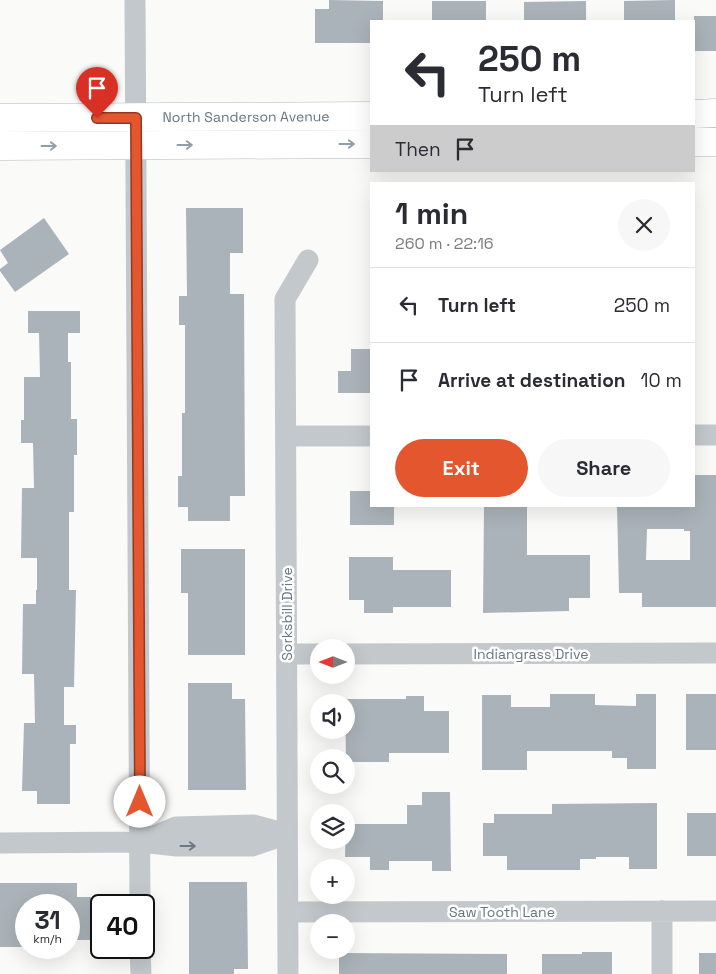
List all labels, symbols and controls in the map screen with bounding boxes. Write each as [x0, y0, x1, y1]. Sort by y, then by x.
text: 250 m [478, 37, 581, 81]
icon: left [395, 40, 460, 105]
pin [76, 67, 118, 118]
icon: arrive [83, 74, 111, 102]
text: Turn left [478, 80, 568, 108]
street label: North Sanderson Avenue [162, 107, 330, 126]
icon: arrive [451, 135, 479, 163]
text: Then [395, 137, 441, 162]
one-way arrow [338, 139, 355, 149]
one-way arrow [176, 140, 192, 150]
one-way arrow [40, 141, 56, 151]
text: 1 min [395, 194, 468, 233]
button: close [618, 199, 670, 251]
text: 260 m · 22:16 [395, 233, 494, 254]
icon: left [395, 291, 423, 319]
text: Turn left [438, 293, 516, 318]
text: 250 m [614, 293, 670, 318]
icon: arrive [395, 366, 423, 394]
text: Arrive at destination [438, 368, 626, 393]
text: 10 m [641, 368, 682, 393]
button: Exit [395, 439, 528, 497]
button: Share [538, 439, 670, 497]
street label: Sorksbill Drive [278, 567, 296, 661]
north arrow [310, 639, 355, 684]
map controls [310, 639, 355, 959]
street label: Indiangrass Drive [474, 645, 589, 663]
button: sound [310, 694, 355, 739]
button: search [310, 749, 355, 794]
position arrow [113, 775, 165, 827]
button: layers [310, 804, 355, 849]
one-way arrow [180, 841, 196, 851]
button: + [310, 859, 355, 904]
speed limit sign: 40 [90, 894, 155, 959]
street label: Saw Tooth Lane [449, 903, 555, 921]
text: 31 [34, 904, 61, 936]
button: − [310, 914, 355, 959]
text: km/h [33, 931, 62, 947]

